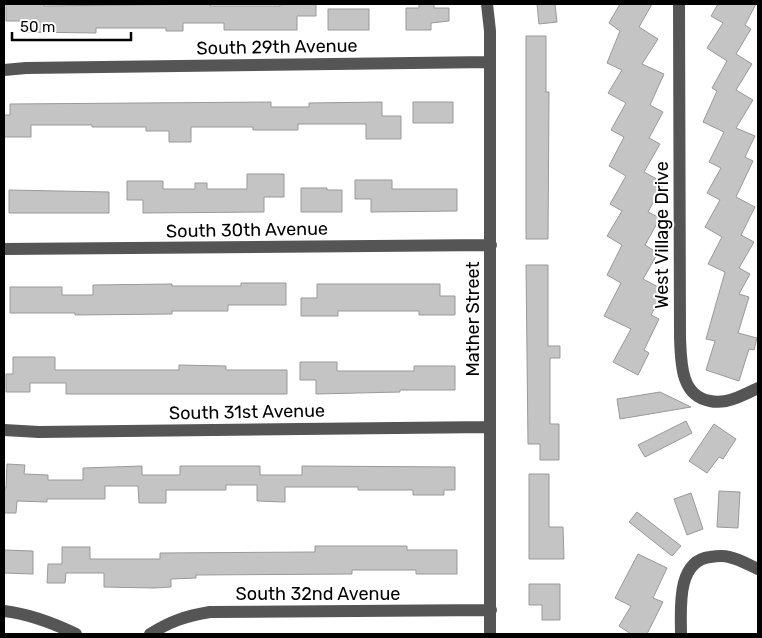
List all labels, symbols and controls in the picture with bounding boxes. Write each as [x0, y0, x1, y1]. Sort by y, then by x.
scale bar [12, 10, 131, 42]
text: 50 m [20, 18, 55, 36]
street label: South 29th Avenue [196, 35, 358, 59]
street label: West Village Drive [651, 161, 673, 309]
street label: South 30th Avenue [166, 218, 328, 242]
street label: Mather Street [462, 261, 484, 377]
street label: South 31st Avenue [169, 400, 325, 424]
street label: South 32nd Avenue [236, 583, 400, 605]

